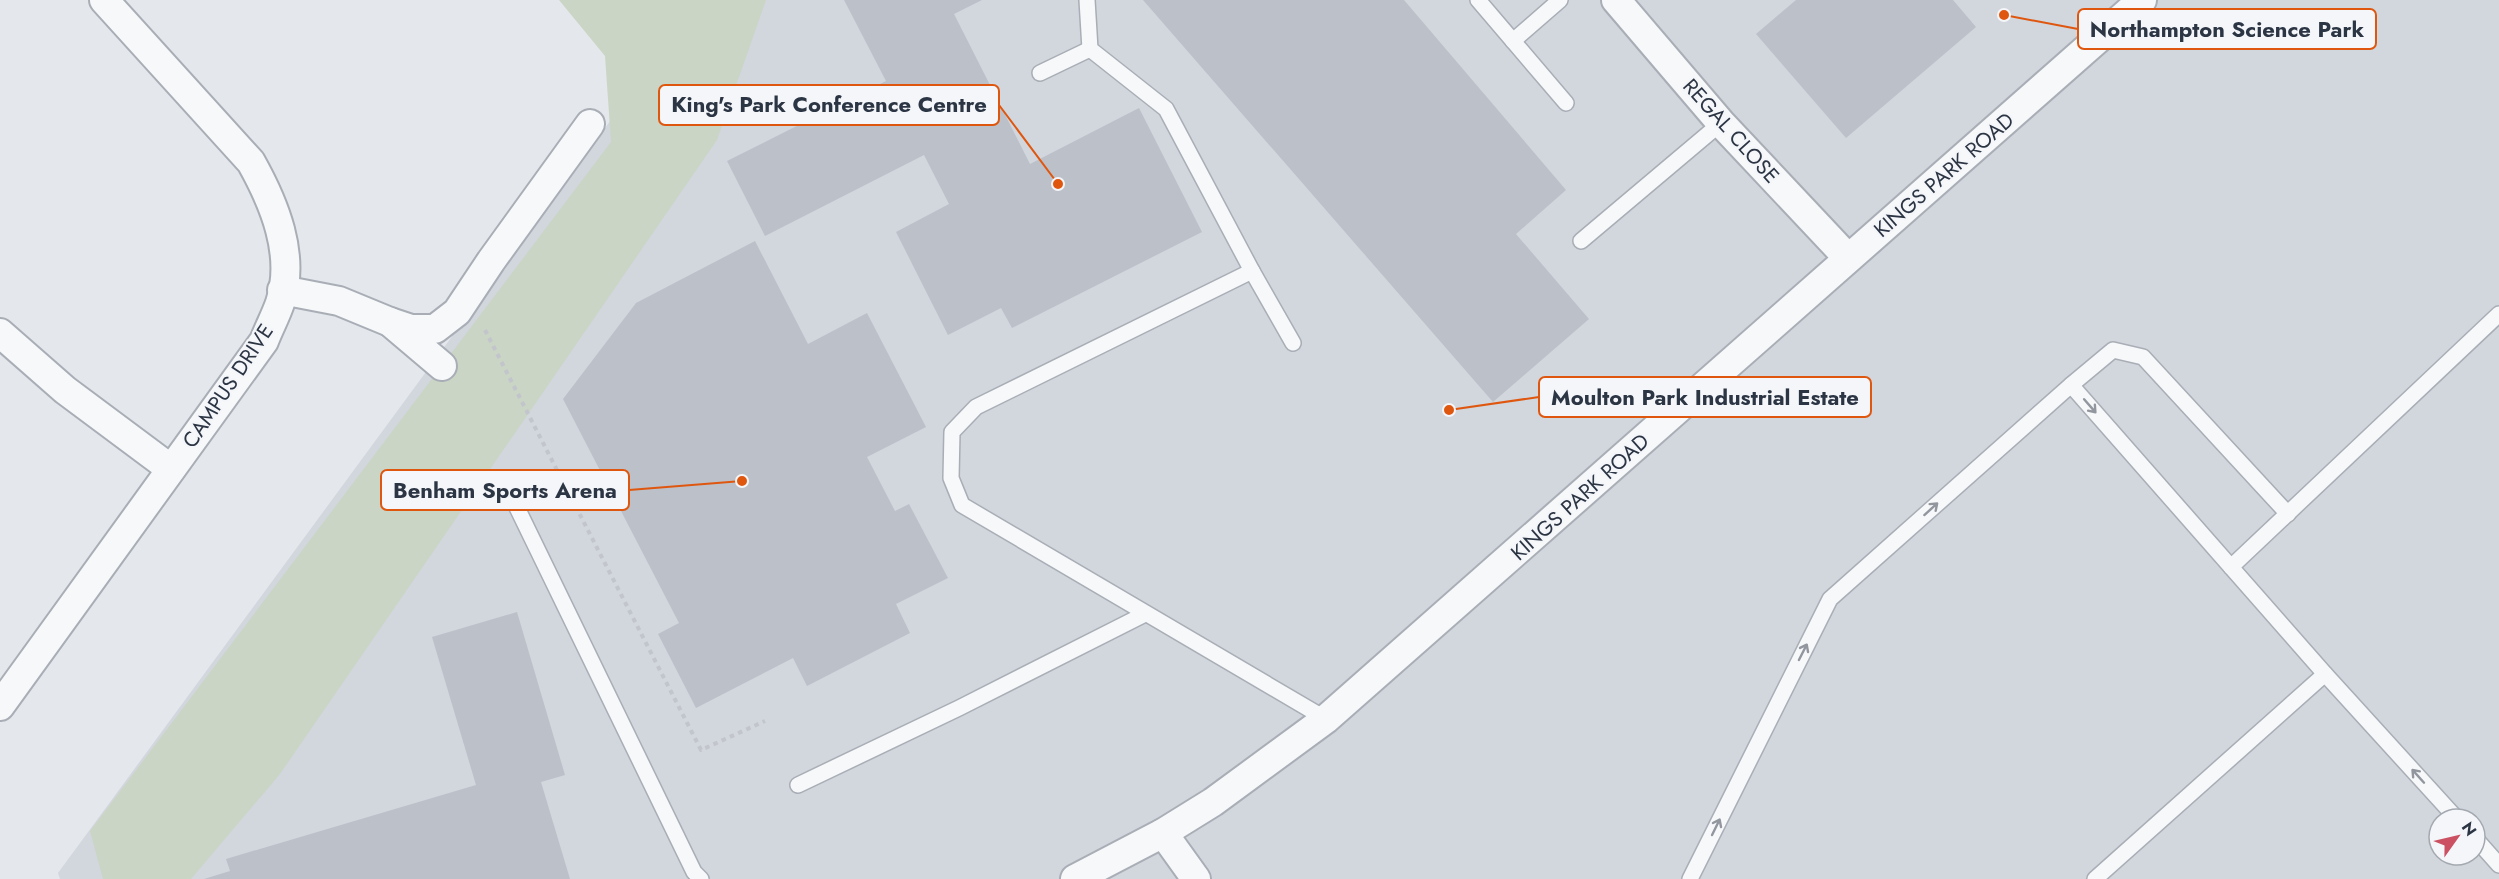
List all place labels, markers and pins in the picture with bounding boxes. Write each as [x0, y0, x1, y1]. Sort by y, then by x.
callout: Northampton Science Park [2078, 9, 2376, 49]
callout: King's Park Conference Centre [659, 85, 999, 125]
callout: Moulton Park Industrial Estate [1539, 377, 1871, 417]
callout: Benham Sports Arena [381, 470, 629, 510]

